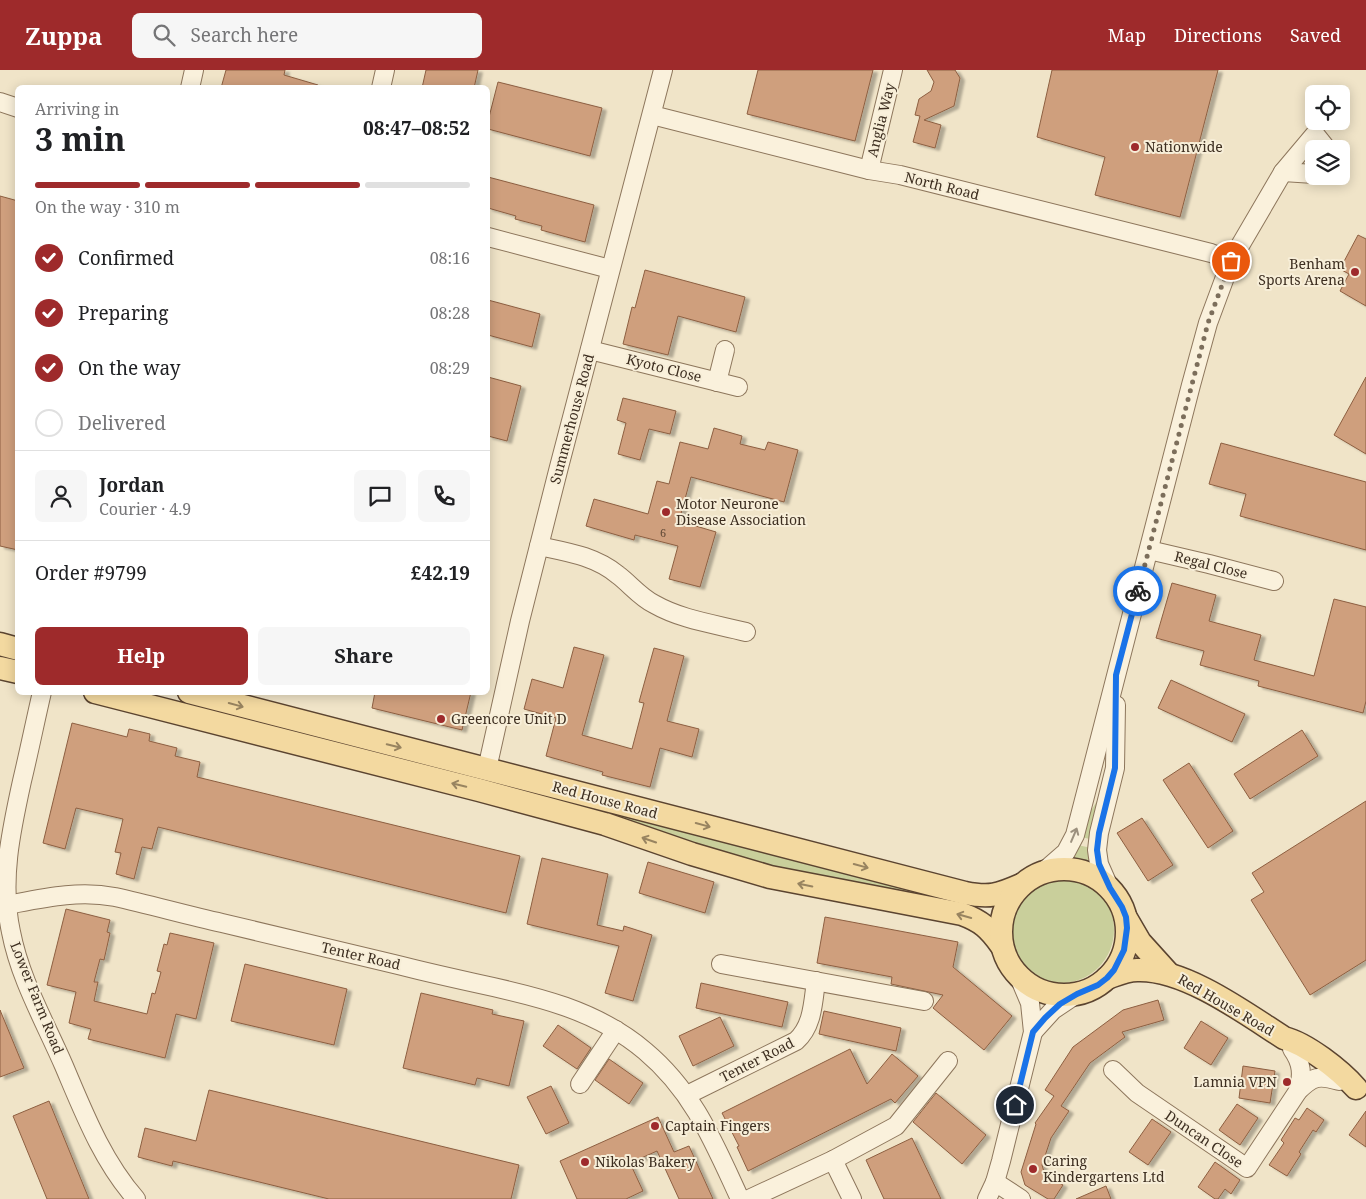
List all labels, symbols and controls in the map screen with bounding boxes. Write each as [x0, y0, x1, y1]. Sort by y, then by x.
search box [132, 13, 482, 58]
text: Zuppa [25, 19, 102, 52]
icon: search [150, 21, 178, 49]
text: Search here [190, 22, 298, 48]
text: Map [1108, 23, 1146, 47]
text: Directions [1174, 23, 1262, 47]
text: Saved [1290, 23, 1341, 47]
street label: Anglia Way [862, 81, 899, 159]
map controls [1305, 85, 1350, 185]
button: locate [1305, 85, 1350, 130]
text: Arriving in [35, 98, 119, 120]
text: 08:47–08:52 [363, 115, 470, 141]
text: 3 min [35, 117, 126, 160]
place label: Nationwide [1145, 137, 1223, 156]
button: layers [1305, 140, 1350, 185]
marker: Nationwide [1129, 141, 1141, 153]
street label: North Road [903, 167, 982, 204]
text: On the way · 310 m [35, 196, 180, 218]
pin [1210, 240, 1252, 282]
icon: check [35, 244, 63, 272]
text: Confirmed [78, 245, 174, 271]
text: 08:16 [430, 247, 470, 269]
icon: bag [1217, 247, 1245, 275]
place label: Benham Sports Arena [1258, 254, 1345, 289]
marker: Benham Sports Arena [1349, 266, 1361, 278]
icon: check [35, 299, 63, 327]
text: Preparing [78, 300, 168, 326]
text: 08:28 [430, 302, 470, 324]
street label: Kyoto Close [625, 349, 704, 386]
street label: Summerhouse Road [545, 351, 598, 486]
icon: check [35, 354, 63, 382]
text: On the way [78, 355, 181, 381]
text: 08:29 [430, 357, 470, 379]
text: Delivered [78, 410, 166, 436]
button: person [35, 470, 87, 522]
button: chat [354, 470, 406, 522]
button: phone [418, 470, 470, 522]
text: Jordan [99, 472, 165, 498]
place label: Motor Neurone Disease Association [676, 494, 806, 529]
text: Courier · 4.9 [99, 498, 191, 520]
marker: Motor Neurone Disease Association [660, 506, 672, 518]
house number: 6 [660, 525, 666, 540]
street label: Regal Close [1172, 546, 1250, 583]
text: Order #9799 [35, 560, 147, 586]
text: £42.19 [411, 560, 470, 586]
courier [1113, 566, 1163, 616]
icon: bike [1124, 577, 1152, 605]
button: Help [35, 627, 248, 685]
button: Share [258, 627, 470, 685]
one-way arrow [228, 701, 244, 710]
place label: Greencore Unit D [451, 709, 567, 728]
marker: Greencore Unit D [435, 713, 447, 725]
one-way arrow [385, 741, 401, 751]
street label: Red House Road [550, 776, 660, 823]
one-way arrow [452, 780, 468, 789]
one-way arrow [695, 821, 711, 830]
one-way arrow [1070, 828, 1079, 843]
one-way arrow [641, 834, 657, 844]
one-way arrow [852, 862, 868, 871]
one-way arrow [797, 880, 813, 889]
one-way arrow [956, 910, 972, 920]
street label: Tenter Road [320, 937, 403, 974]
street label: Lower Farm Road [6, 939, 69, 1057]
street label: Red House Road [1175, 969, 1278, 1040]
street label: Tenter Road [716, 1033, 797, 1086]
place label: Lamnia VPN [1194, 1072, 1277, 1091]
marker: Lamnia VPN [1281, 1076, 1293, 1088]
pin [994, 1084, 1036, 1126]
icon: home [1001, 1091, 1029, 1119]
street label: Duncan Close [1162, 1105, 1247, 1172]
place label: Captain Fingers [665, 1116, 770, 1135]
marker: Captain Fingers [649, 1120, 661, 1132]
place label: Caring Kindergartens Ltd [1043, 1151, 1165, 1186]
place label: Nikolas Bakery [595, 1152, 695, 1171]
marker: Nikolas Bakery [579, 1156, 591, 1168]
marker: Caring Kindergartens Ltd [1027, 1163, 1039, 1175]

